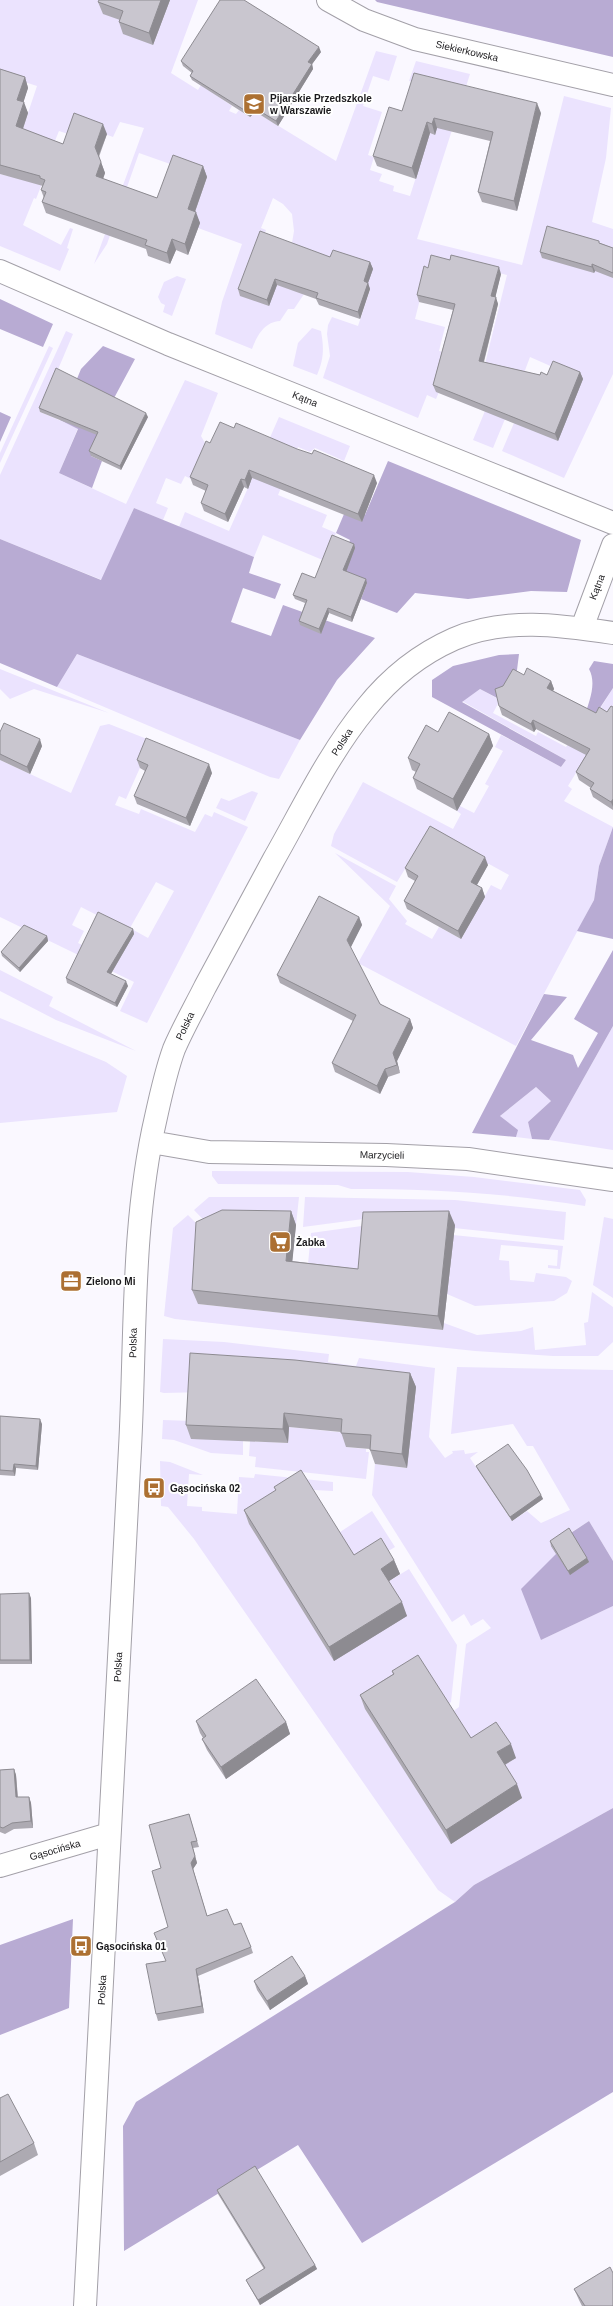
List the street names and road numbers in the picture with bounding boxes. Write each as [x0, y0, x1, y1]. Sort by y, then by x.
street label: Siekierkowska [435, 38, 500, 64]
street label: Kątna [291, 389, 320, 409]
street label: Kątna [587, 572, 607, 601]
street label: Polska [329, 726, 355, 758]
street label: Polska [174, 1010, 197, 1042]
street label: Marzycieli [360, 1149, 404, 1161]
street label: Polska [127, 1327, 139, 1358]
street label: Polska [112, 1651, 124, 1682]
street label: Gąsocińska [28, 1837, 82, 1862]
street label: Polska [96, 1974, 108, 2005]

